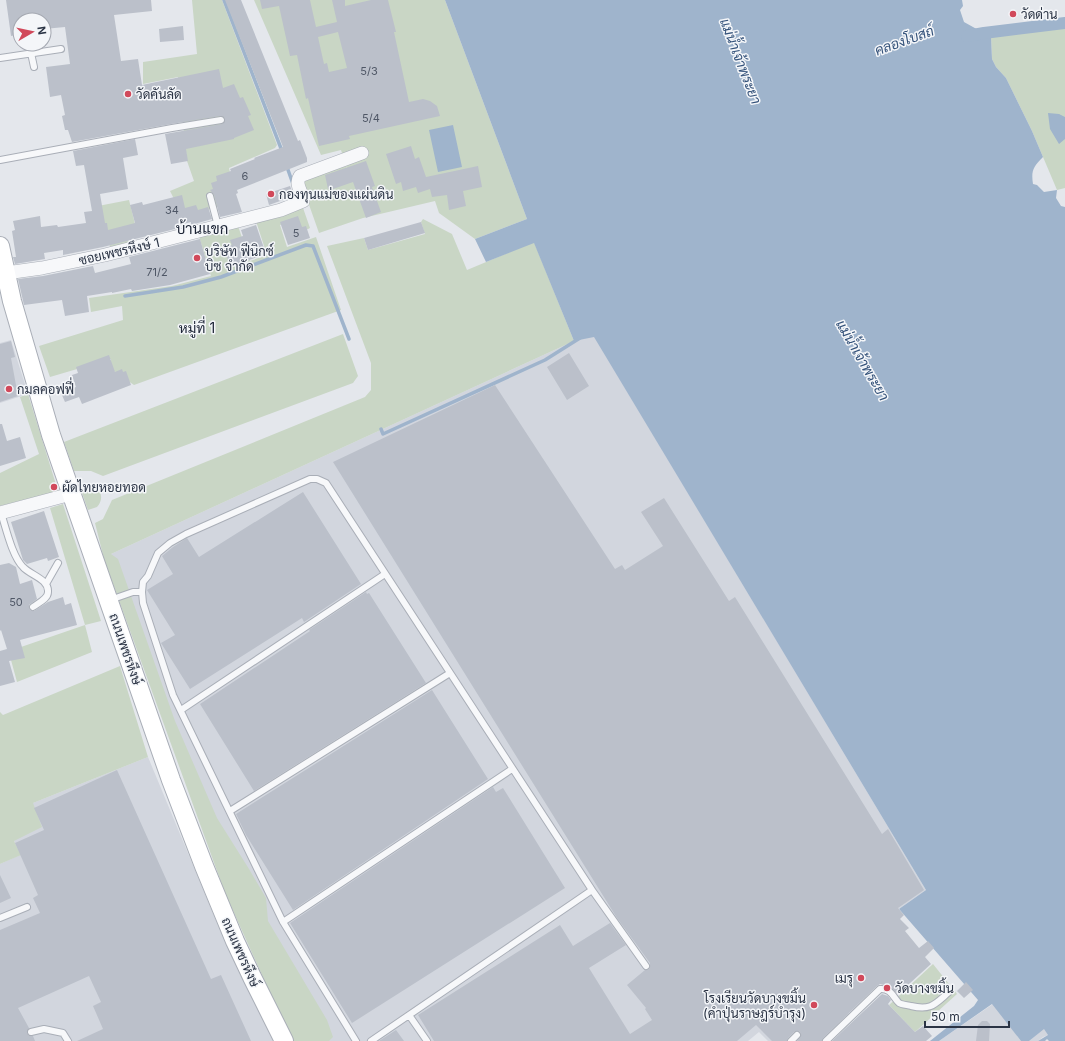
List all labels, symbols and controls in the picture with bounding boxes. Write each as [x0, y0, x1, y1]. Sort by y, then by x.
place label: วัดด่าน [1021, 6, 1058, 22]
marker: วัดด่าน [1008, 9, 1018, 19]
north arrow [12, 12, 52, 52]
water label: แม่น้ำเจ้าพระยา [717, 15, 768, 106]
water label: คลองโบสถ์ [872, 21, 938, 59]
text: N [34, 25, 49, 36]
house number: 5/3 [360, 64, 378, 78]
place label: วัดคันลัด [136, 86, 182, 102]
marker: วัดคันลัด [123, 89, 133, 99]
house number: 5/4 [362, 111, 380, 125]
house number: 6 [242, 169, 249, 183]
place label: กองทุนแม่ของแผ่นดิน [279, 186, 393, 204]
marker: กองทุนแม่ของแผ่นดิน [266, 189, 276, 199]
house number: 34 [165, 203, 179, 217]
district label: บ้านแขก [176, 219, 228, 238]
house number: 5 [293, 226, 300, 240]
street label: ซอยเพชรหึงษ์ 1 [77, 233, 161, 268]
place label: บริษัท ฟีนิกซ์ บิซ จำกัด [205, 242, 274, 274]
marker: บริษัท ฟีนิกซ์ บิซ จำกัด [192, 253, 202, 263]
house number: 71/2 [146, 265, 168, 279]
water label: แม่น้ำเจ้าพระยา [833, 315, 896, 404]
district label: หมู่ที่ 1 [179, 316, 215, 338]
place label: กมลคอฟฟี่ [17, 377, 74, 397]
marker: กมลคอฟฟี่ [4, 384, 14, 394]
place label: ผัดไทยหอยทอด [62, 479, 146, 495]
marker: ผัดไทยหอยทอด [49, 482, 59, 492]
house number: 50 [9, 595, 23, 609]
street label: ถนนเพชรหึงษ์ [106, 611, 147, 687]
street label: ถนนเพชรหึงษ์ [219, 914, 264, 990]
place label: เมรุ [835, 970, 853, 988]
marker: เมรุ [856, 973, 866, 983]
place label: วัดบางขมิ้น [895, 977, 954, 996]
marker: วัดบางขมิ้น [882, 983, 892, 993]
place label: โรงเรียนวัดบางขมิ้น (คำปุ่นราษฎร์บำรุง) [703, 987, 806, 1023]
marker: โรงเรียนวัดบางขมิ้น (คำปุ่นราษฎร์บำรุง) [809, 1000, 819, 1010]
scale bar [925, 1003, 1009, 1029]
text: 50 m [931, 1009, 960, 1024]

